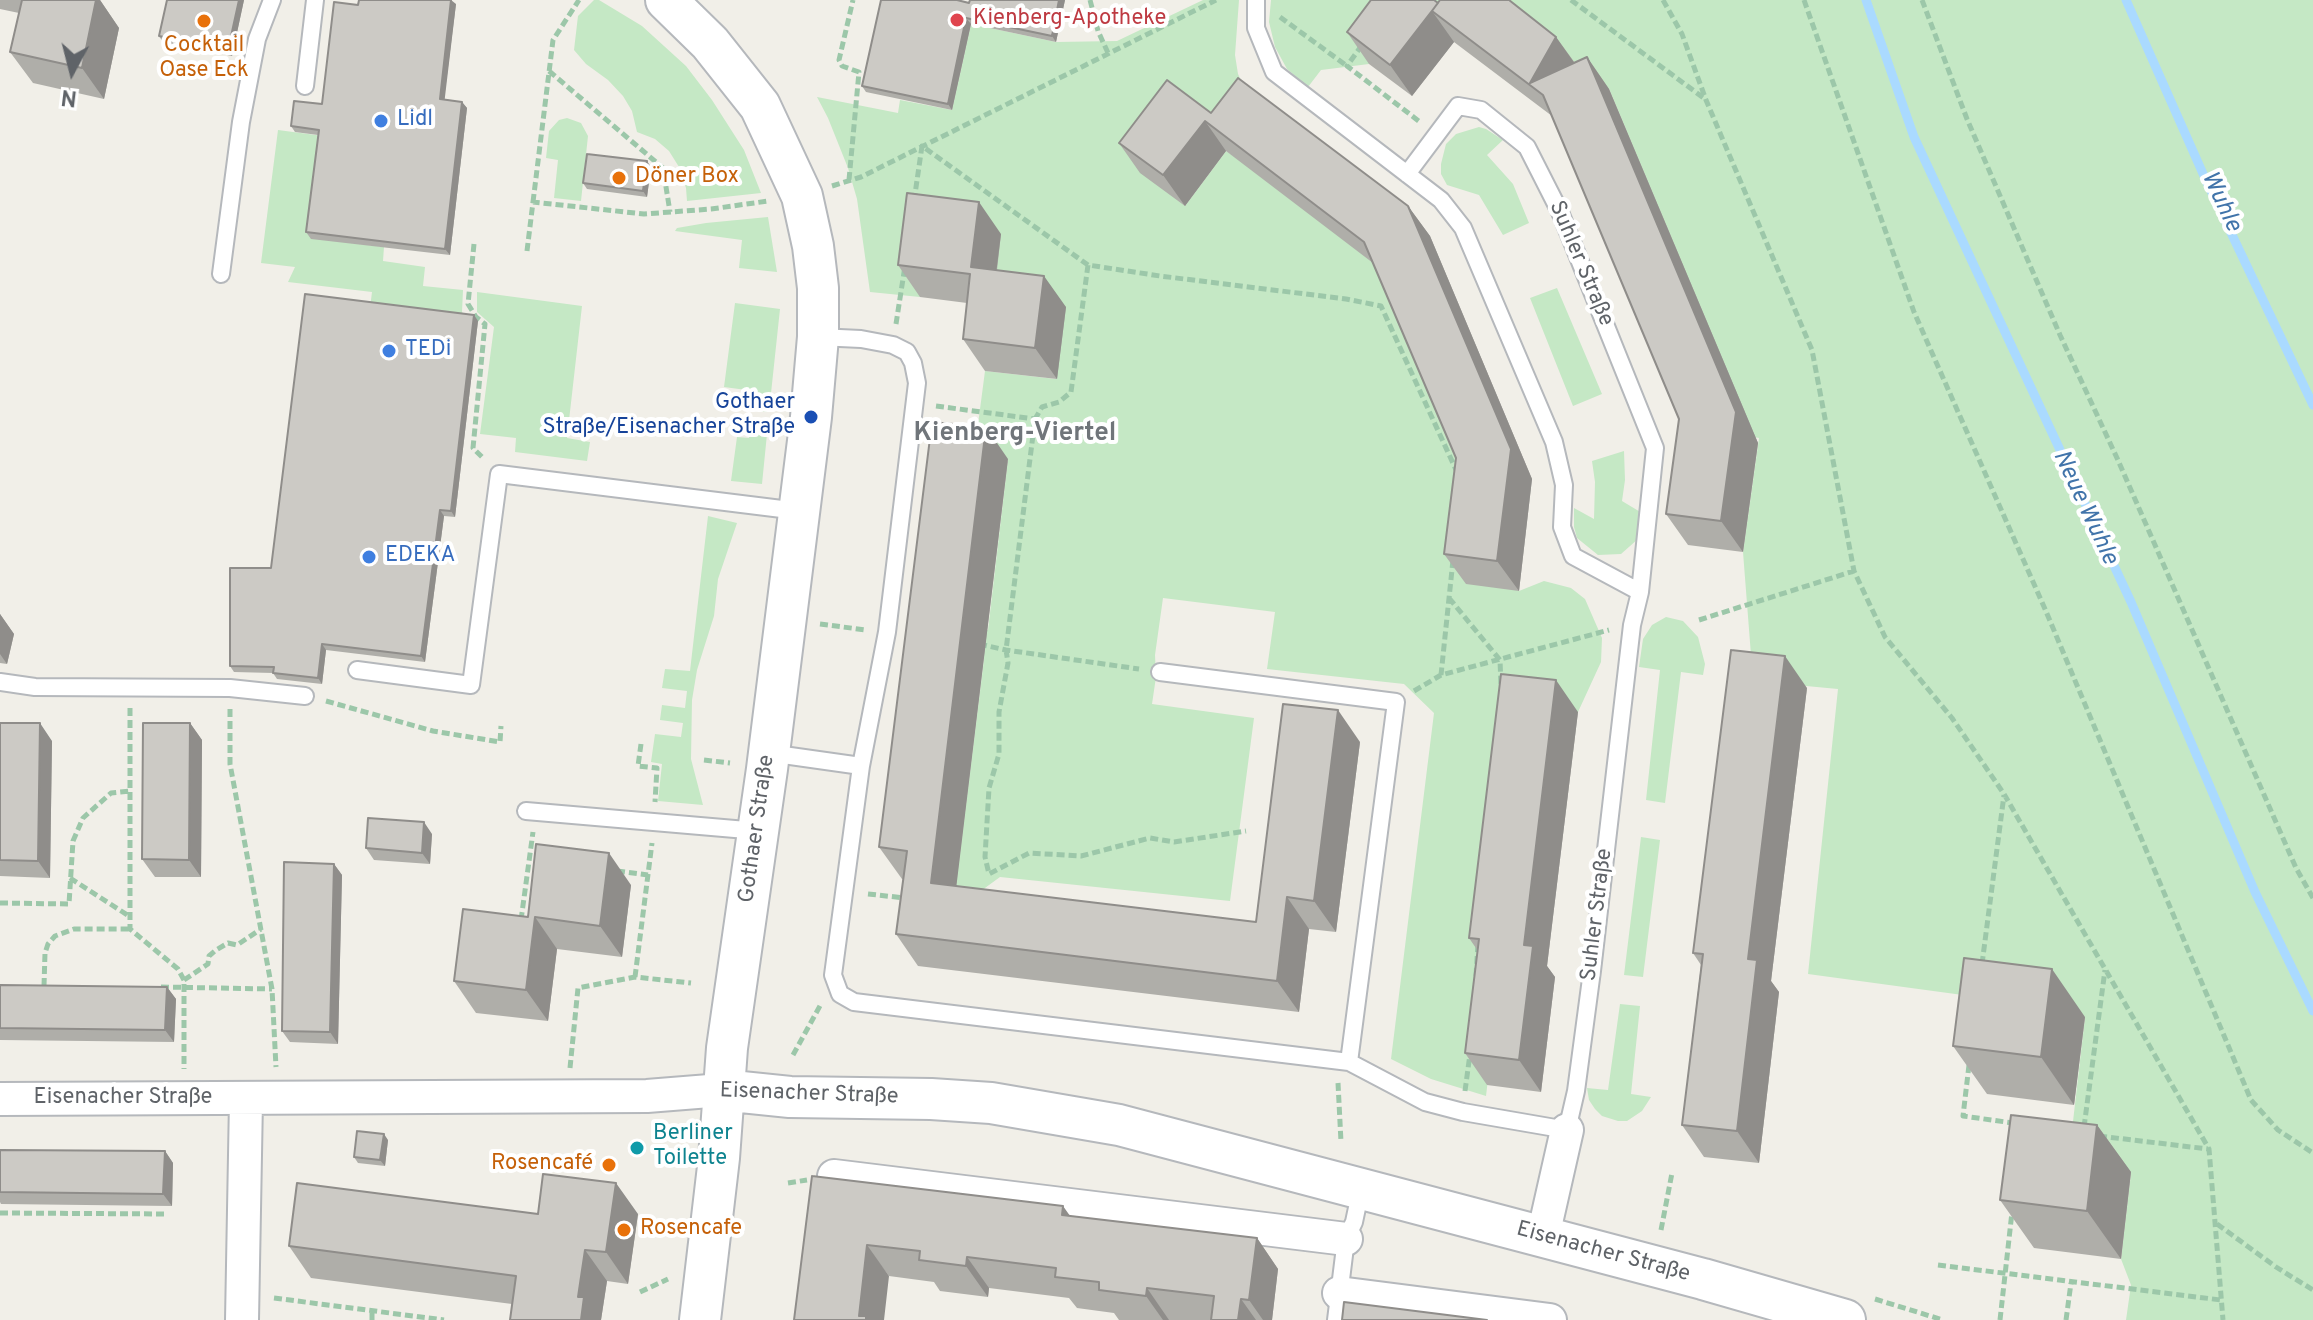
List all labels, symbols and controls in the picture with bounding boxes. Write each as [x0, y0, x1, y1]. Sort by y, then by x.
place label: Kienberg-Apotheke [973, 7, 1166, 33]
marker: Kienberg-Apotheke [948, 11, 966, 29]
marker: Cocktail Oase Eck [195, 12, 213, 30]
north arrow [32, 32, 112, 112]
place label: Cocktail Oase Eck [159, 34, 249, 86]
text: N [60, 82, 79, 111]
place label: Lidl [397, 108, 433, 134]
marker: Lidl [372, 112, 390, 130]
place label: Döner Box [635, 165, 739, 191]
water label: Wuhle [2194, 167, 2246, 237]
marker: Döner Box [610, 169, 628, 187]
street label: Suhler Straße [1542, 197, 1618, 331]
place label: TEDi [405, 338, 451, 364]
marker: TEDi [380, 342, 398, 360]
place label: Gothaer Straße/Eisenacher Straße [542, 391, 795, 442]
marker: Gothaer Straße/Eisenacher Straße [802, 408, 820, 426]
district label: Kienberg-Viertel [914, 419, 1116, 451]
water label: Neue Wuhle [2045, 446, 2123, 570]
place label: EDEKA [385, 544, 455, 570]
marker: EDEKA [360, 548, 378, 566]
street label: Gothaer Straße [735, 753, 781, 905]
street label: Suhler Straße [1577, 847, 1619, 983]
street label: Eisenacher Straße [719, 1079, 899, 1111]
street label: Eisenacher Straße [34, 1086, 212, 1112]
place label: Berliner Toilette [653, 1122, 733, 1174]
marker: Berliner Toilette [628, 1139, 646, 1157]
place label: Rosencafé [491, 1152, 593, 1178]
marker: Rosencafé [600, 1156, 618, 1174]
place label: Rosencafe [640, 1217, 742, 1243]
street label: Eisenacher Straße [1513, 1217, 1693, 1289]
marker: Rosencafe [615, 1221, 633, 1239]

